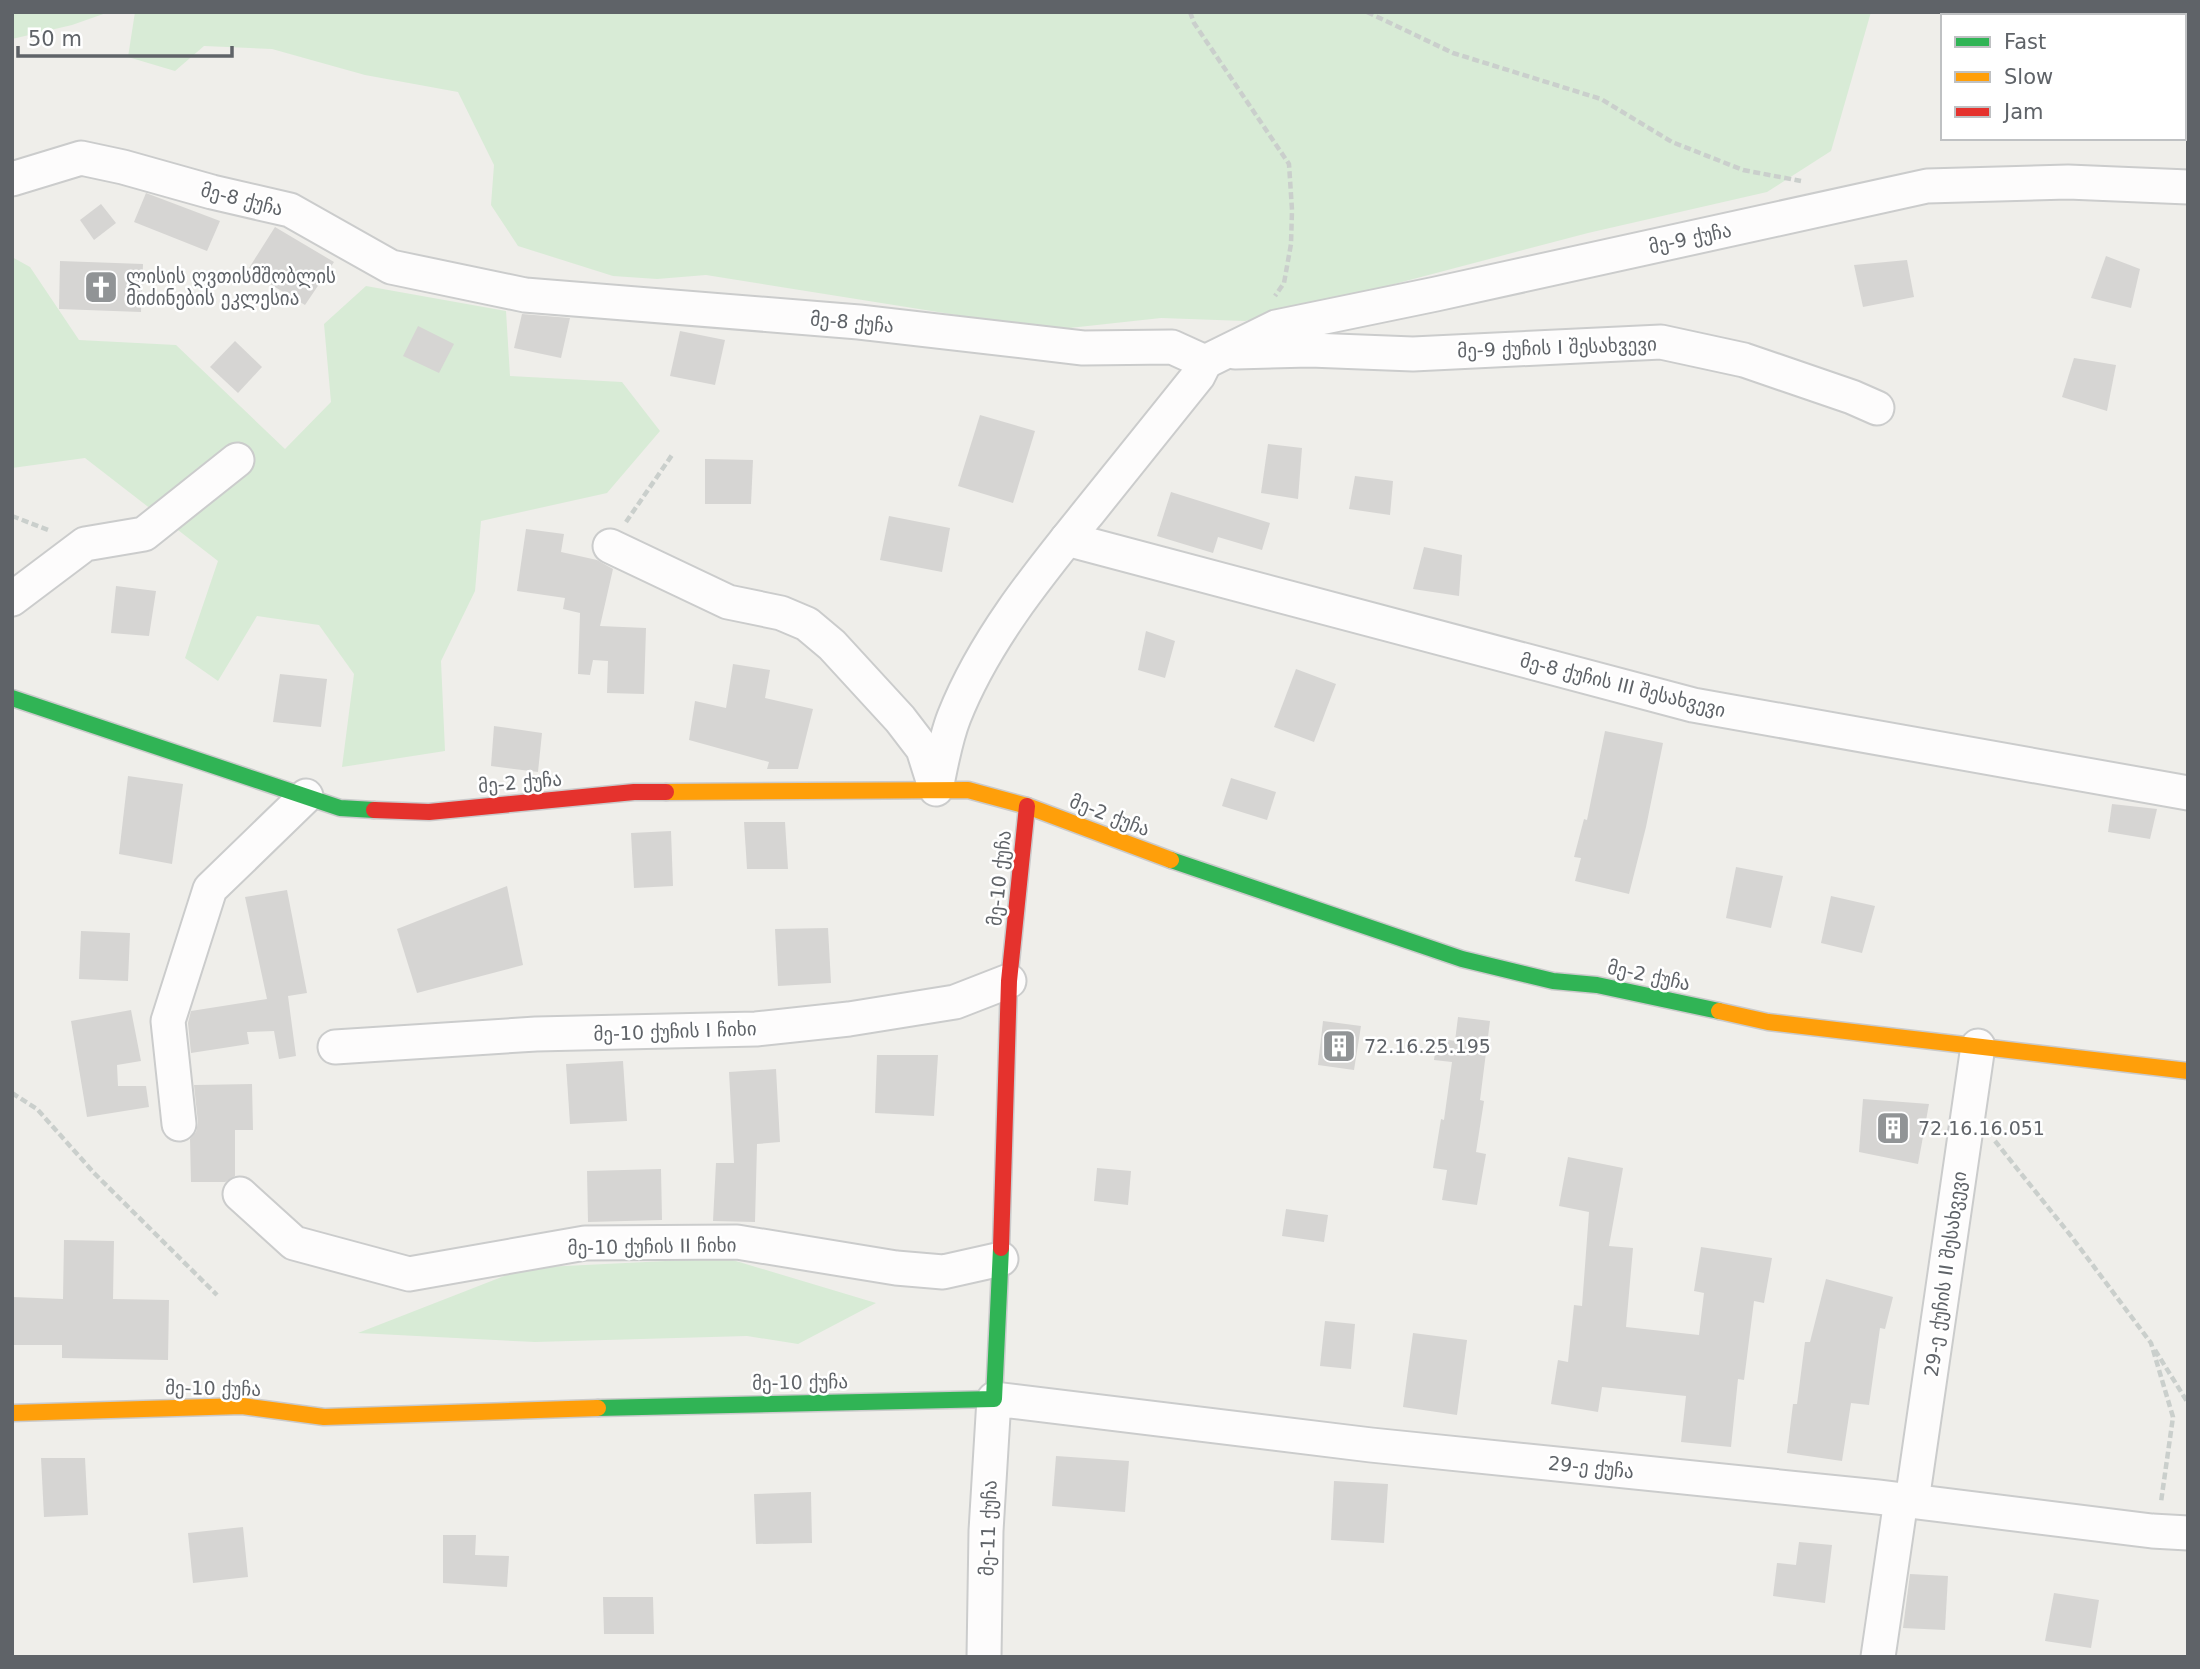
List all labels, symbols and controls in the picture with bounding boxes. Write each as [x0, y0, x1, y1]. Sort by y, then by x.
scale bar [18, 14, 231, 58]
legend [1941, 14, 2186, 140]
text: 50 m [28, 27, 82, 51]
text: Fast [2004, 30, 2046, 54]
text: Slow [2004, 65, 2053, 89]
text: Jam [2002, 100, 2044, 124]
street label: მე-8 ქუჩა [198, 178, 285, 221]
street label: მე-9 ქუჩა [1647, 219, 1733, 258]
place label: ლისის ღვთისმშობლის მიძინების ეკლესია [126, 265, 336, 310]
church icon: ლისის ღვთისმშობლის მიძინების ეკლესია [82, 268, 120, 306]
street label: მე-8 ქუჩა [809, 307, 895, 338]
street label: მე-9 ქუჩის I შესახვევი [1457, 333, 1657, 362]
street label: მე-8 ქუჩის III შესახვევი [1518, 649, 1728, 722]
street label: მე-2 ქუჩა [477, 767, 563, 798]
street label: მე-2 ქუჩა [1067, 790, 1153, 841]
street label: მე-10 ქუჩა [983, 829, 1016, 927]
street label: მე-2 ქუჩა [1606, 956, 1692, 995]
street label: მე-10 ქუჩის I ჩიხი [593, 1017, 757, 1046]
building icon: 72.16.25.195 [1320, 1027, 1358, 1065]
place label: 72.16.25.195 [1364, 1035, 1491, 1057]
building icon: 72.16.16.051 [1874, 1109, 1912, 1147]
place label: 72.16.16.051 [1918, 1117, 2045, 1139]
street label: 29-ე ქუჩის II შესახვევი [1920, 1170, 1971, 1378]
street label: მე-10 ქუჩის II ჩიხი [567, 1234, 737, 1259]
street label: მე-10 ქუჩა [752, 1370, 848, 1395]
street label: მე-10 ქუჩა [165, 1376, 261, 1401]
street label: 29-ე ქუჩა [1547, 1452, 1635, 1483]
street label: მე-11 ქუჩა [975, 1480, 1002, 1576]

